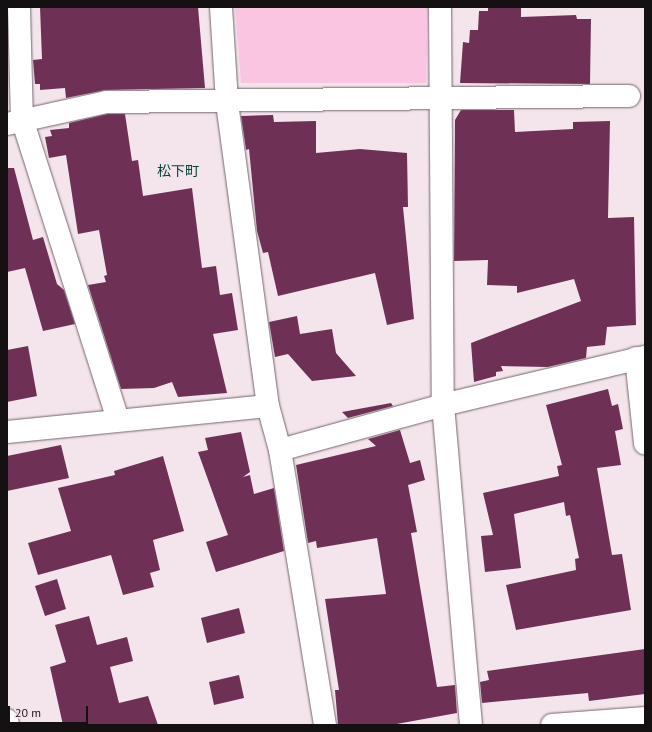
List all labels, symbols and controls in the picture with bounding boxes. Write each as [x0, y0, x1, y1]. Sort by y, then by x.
district label: 松下町 [157, 163, 199, 179]
scale bar [10, 698, 90, 724]
text: 20 m [15, 705, 41, 720]

